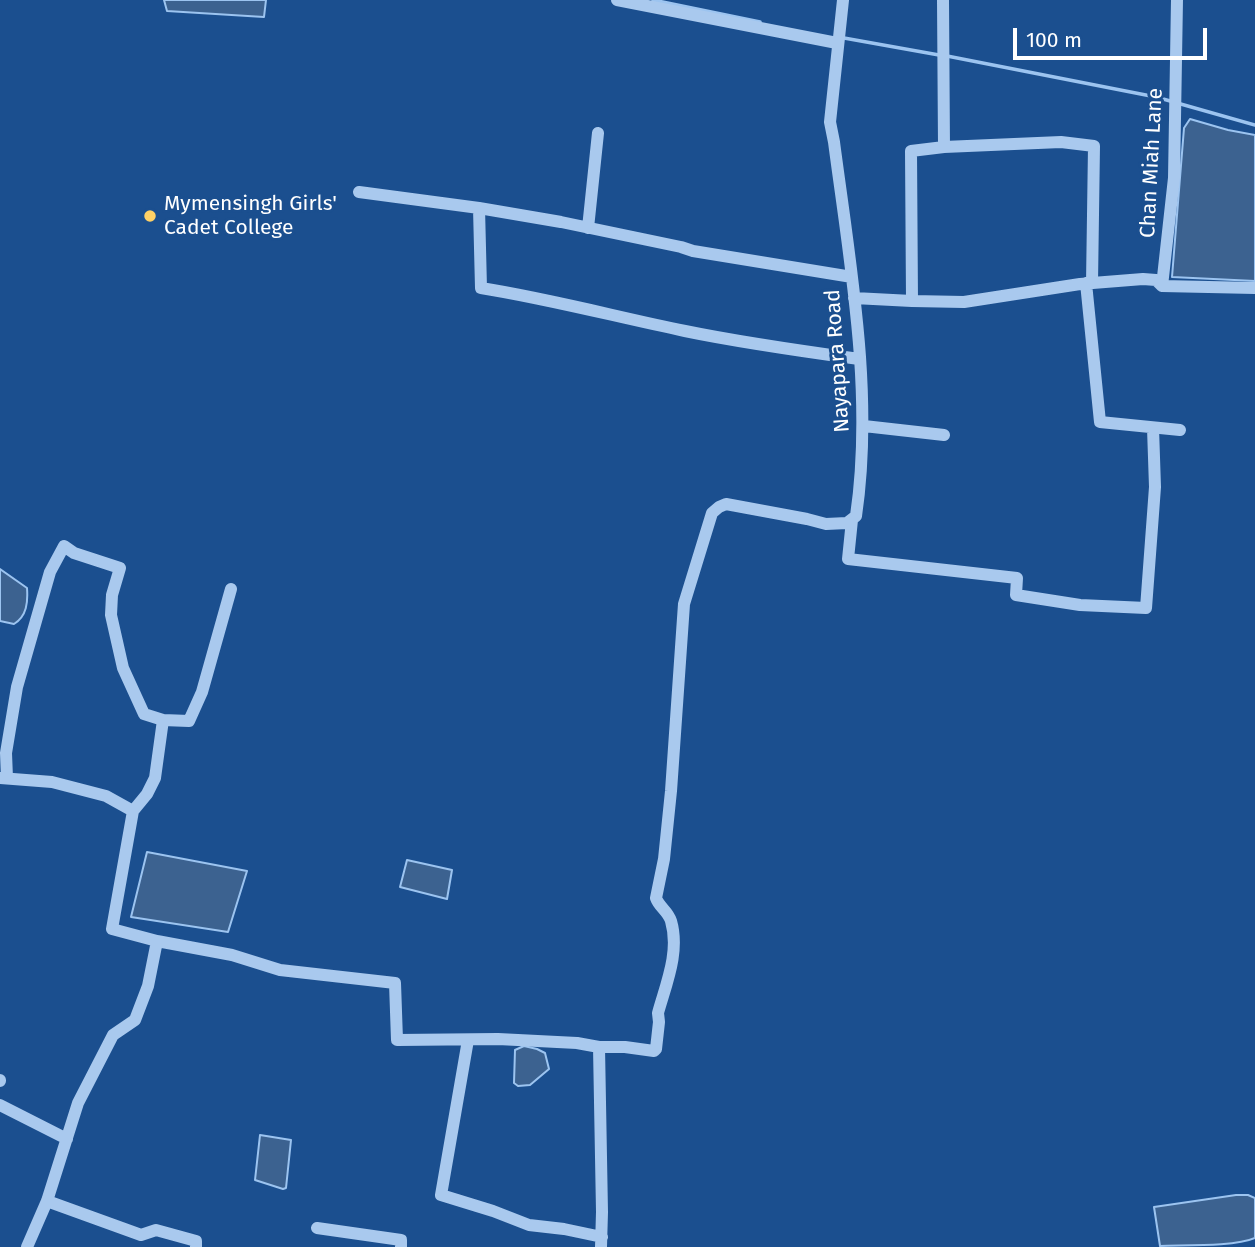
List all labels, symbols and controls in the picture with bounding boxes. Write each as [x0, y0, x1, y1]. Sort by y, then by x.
scale bar [1017, 14, 1211, 58]
text: 100 m [1026, 27, 1082, 53]
street label: Chan Miah Lane [1135, 87, 1169, 239]
place label: Mymensingh Girls' Cadet College [164, 191, 337, 241]
marker: Mymensingh Girls' Cadet College [142, 208, 158, 224]
street label: Nayapara Road [820, 289, 856, 433]

